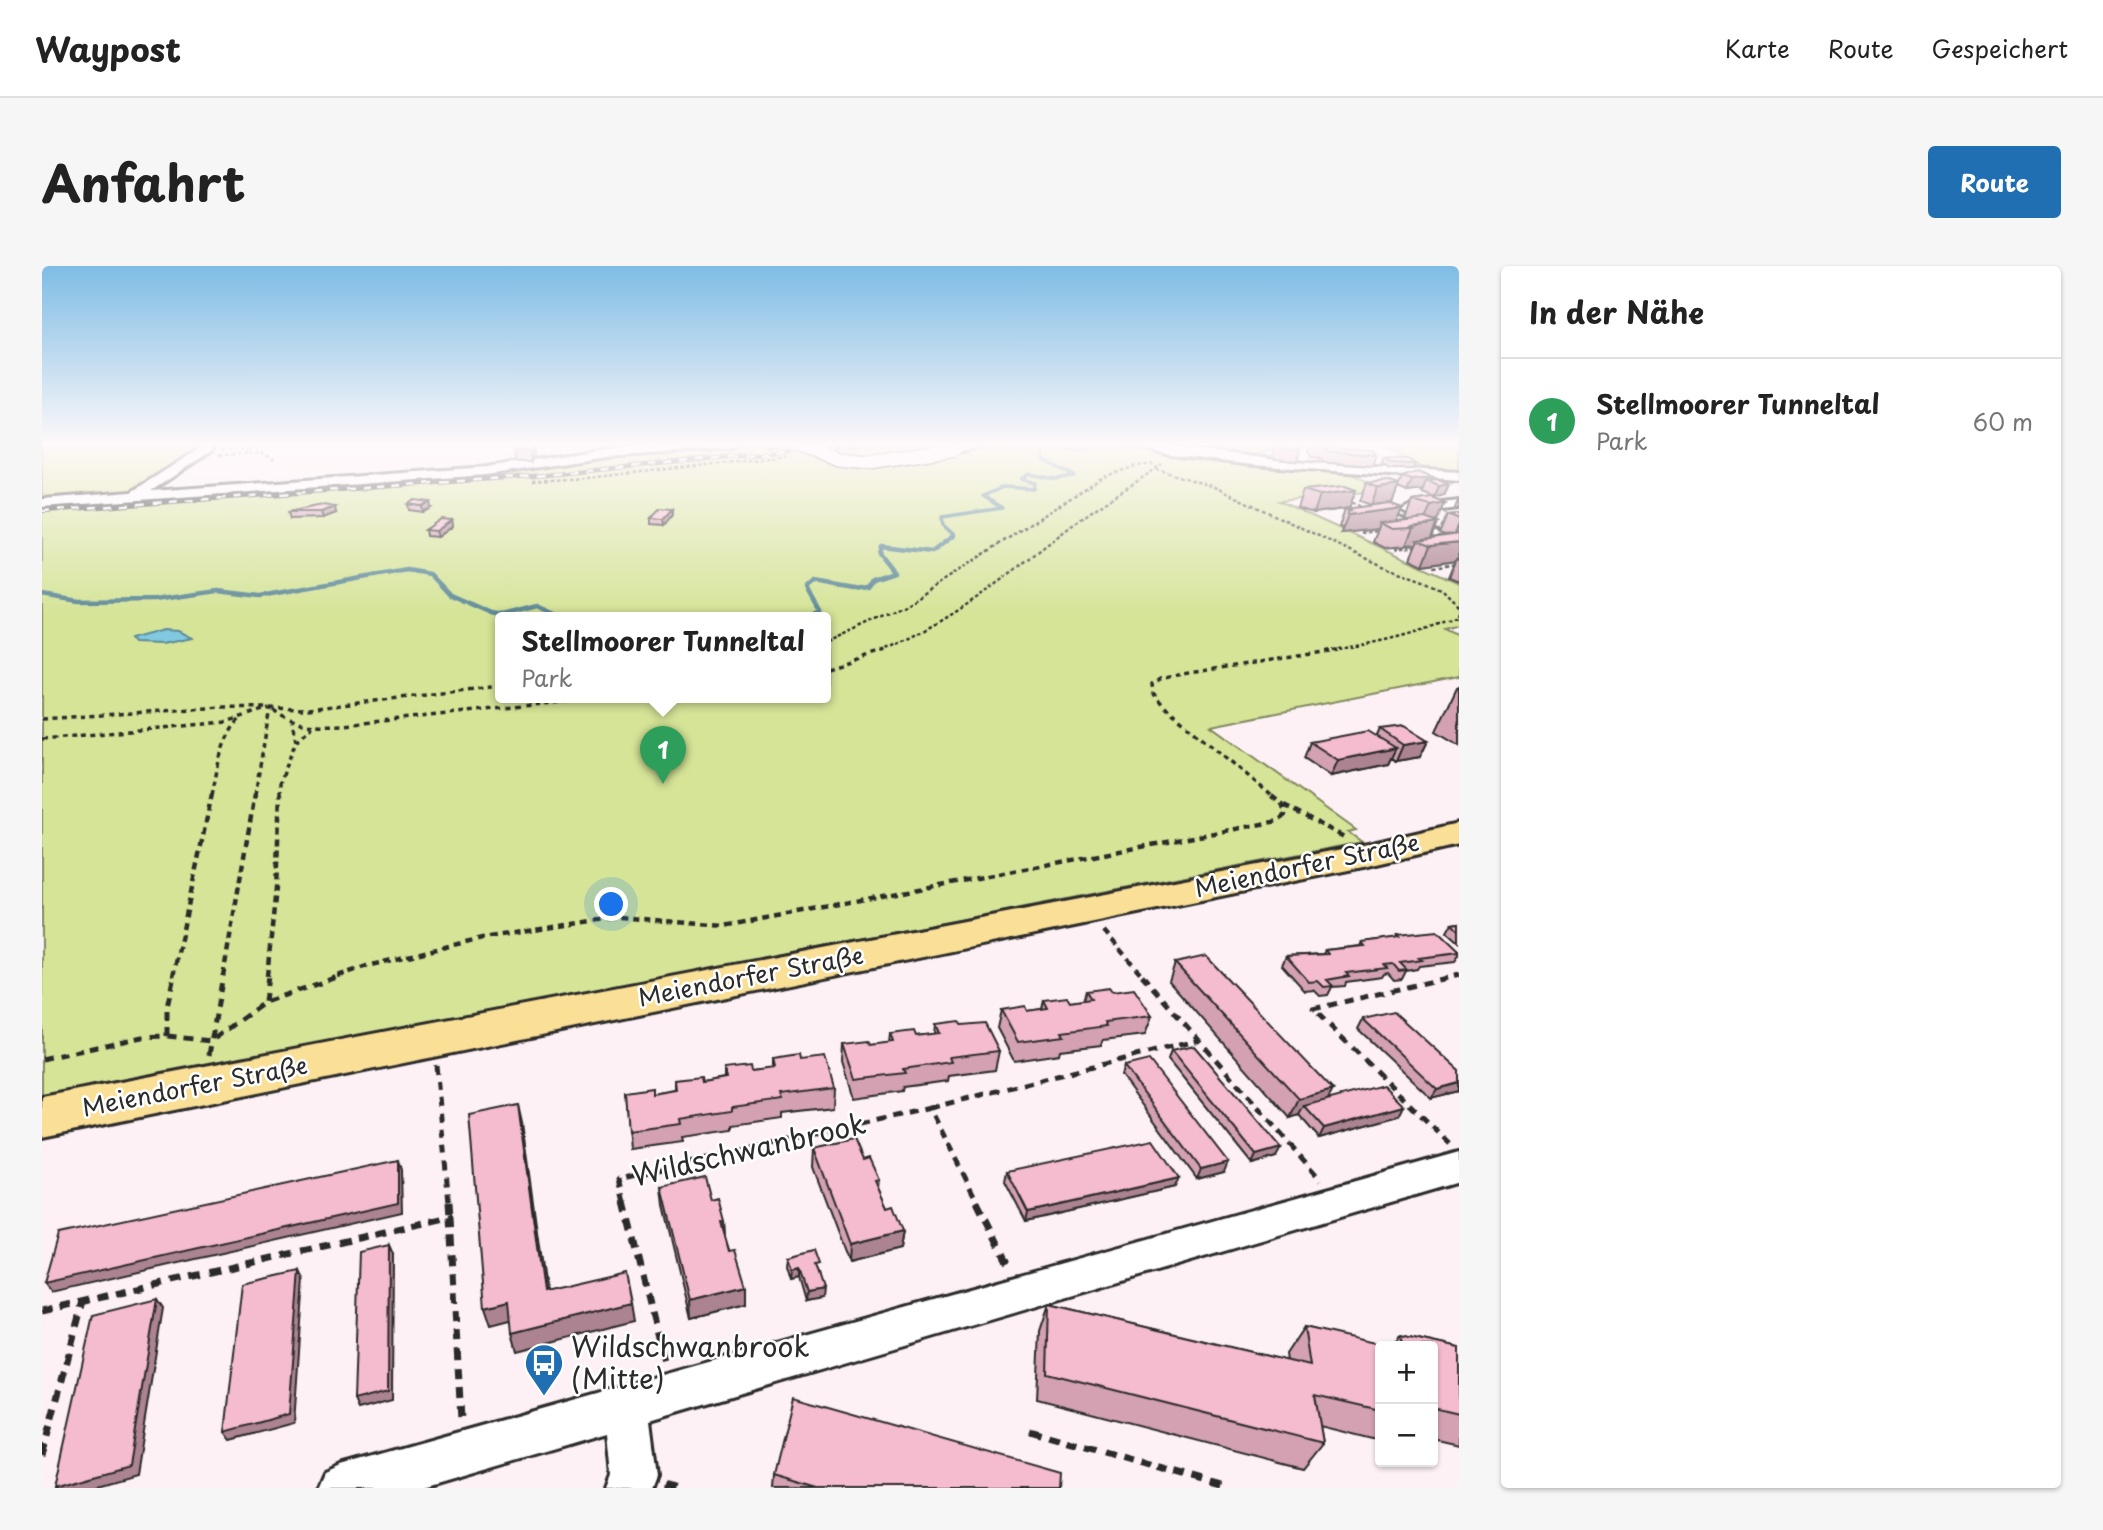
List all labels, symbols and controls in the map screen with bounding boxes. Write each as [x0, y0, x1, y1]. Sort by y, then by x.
text: Waypost [35, 23, 181, 73]
text: Karte [1725, 30, 1790, 66]
text: Route [1828, 30, 1894, 66]
text: Gespeichert [1932, 30, 2068, 66]
text: Anfahrt [42, 145, 245, 219]
button: Route [1928, 146, 2061, 218]
text: In der Nähe [1529, 289, 1704, 334]
text: Stellmoorer Tunneltal [1596, 384, 1880, 423]
text: 1 [1547, 404, 1558, 439]
text: 60 m [1973, 404, 2033, 439]
text: Park [1596, 423, 1647, 458]
popup [495, 612, 831, 703]
text: Stellmoorer Tunneltal [521, 621, 805, 660]
text: Park [521, 660, 573, 695]
pin: 1 [640, 726, 686, 784]
street label: Meiendorfer Straße [1191, 823, 1422, 905]
your location [594, 887, 628, 921]
street label: Meiendorfer Straße [635, 936, 866, 1015]
street label: Meiendorfer Straße [79, 1046, 310, 1125]
street label: Wildschwanbrook [628, 1101, 870, 1196]
place label: Wildschwanbrook (Mitte) [571, 1324, 809, 1399]
map controls [1375, 1341, 1438, 1467]
button: + [1375, 1341, 1438, 1404]
bus stop icon: Wildschwanbrook (Mitte) [523, 1342, 565, 1397]
button: − [1375, 1404, 1438, 1467]

